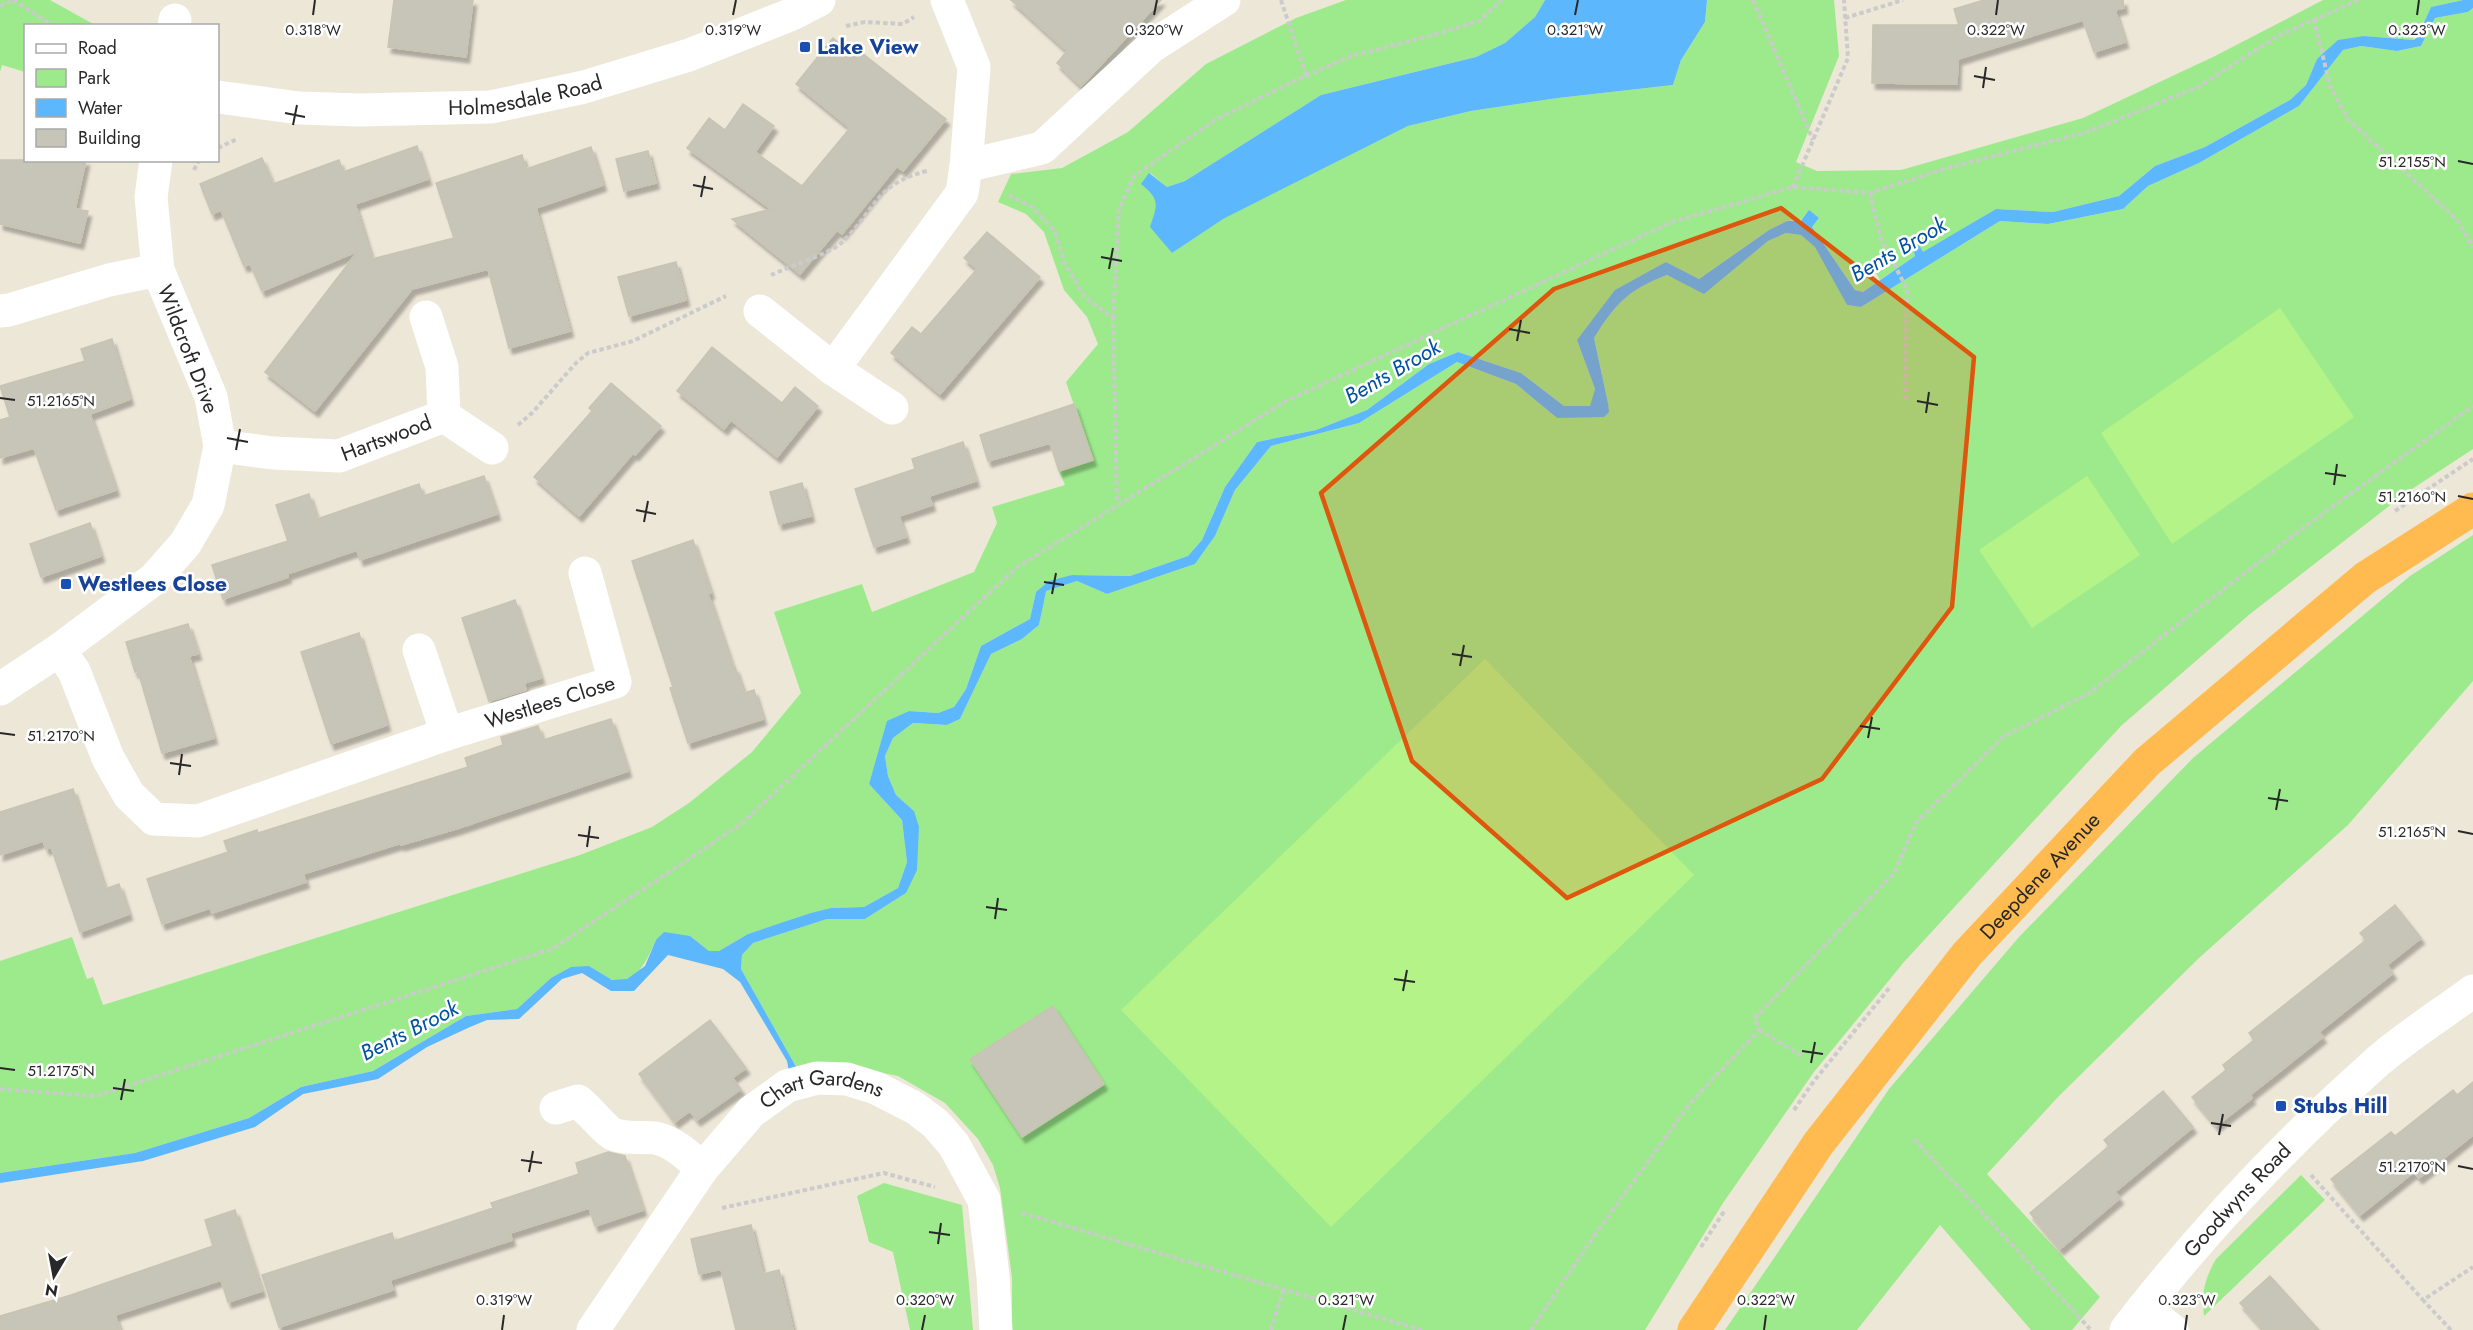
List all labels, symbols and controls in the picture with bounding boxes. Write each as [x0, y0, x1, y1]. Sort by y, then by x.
text: 0.318°W [285, 19, 341, 41]
text: 0.319°W [705, 19, 761, 41]
text: 0.320°W [1125, 19, 1183, 41]
text: 0.321°W [1547, 19, 1603, 41]
text: 0.322°W [1967, 19, 2025, 41]
text: 0.323°W [2388, 19, 2446, 41]
legend [24, 24, 219, 162]
place label: Lake View [817, 32, 919, 62]
text: Road [78, 35, 117, 61]
marker: Lake View [798, 40, 812, 54]
text: Park [78, 65, 110, 91]
street label: Holmesdale Road [448, 67, 606, 123]
text: Water [78, 95, 123, 121]
text: Building [78, 125, 141, 151]
text: 51.2155°N [2378, 151, 2446, 173]
water label: Bents Brook [1844, 208, 1953, 289]
street label: Wildcroft Drive [150, 280, 226, 418]
water label: Bents Brook [1338, 330, 1447, 411]
text: 51.2165°N [27, 390, 95, 412]
street label: Hartswood [337, 407, 436, 469]
text: 51.2160°N [2378, 486, 2446, 508]
place label: Westlees Close [78, 569, 227, 599]
marker: Westlees Close [59, 577, 73, 591]
street label: Westlees Close [481, 668, 619, 736]
text: 51.2170°N [27, 725, 95, 747]
street label: Deepdene Avenue [1973, 806, 2107, 946]
text: 51.2165°N [2378, 821, 2446, 843]
water label: Bents Brook [354, 991, 465, 1068]
text: 51.2175°N [27, 1060, 95, 1082]
street label: Chart Gardens [753, 1063, 890, 1116]
place label: Stubs Hill [2293, 1091, 2387, 1121]
marker: Stubs Hill [2274, 1099, 2288, 1113]
street label: Goodwyns Road [2176, 1136, 2298, 1264]
text: 51.2170°N [2378, 1156, 2446, 1178]
north arrow [24, 1246, 84, 1306]
text: N [43, 1278, 60, 1303]
text: 0.319°W [476, 1289, 532, 1311]
text: 0.320°W [896, 1289, 954, 1311]
text: 0.321°W [1318, 1289, 1374, 1311]
text: 0.322°W [1737, 1289, 1795, 1311]
text: 0.323°W [2158, 1289, 2216, 1311]

